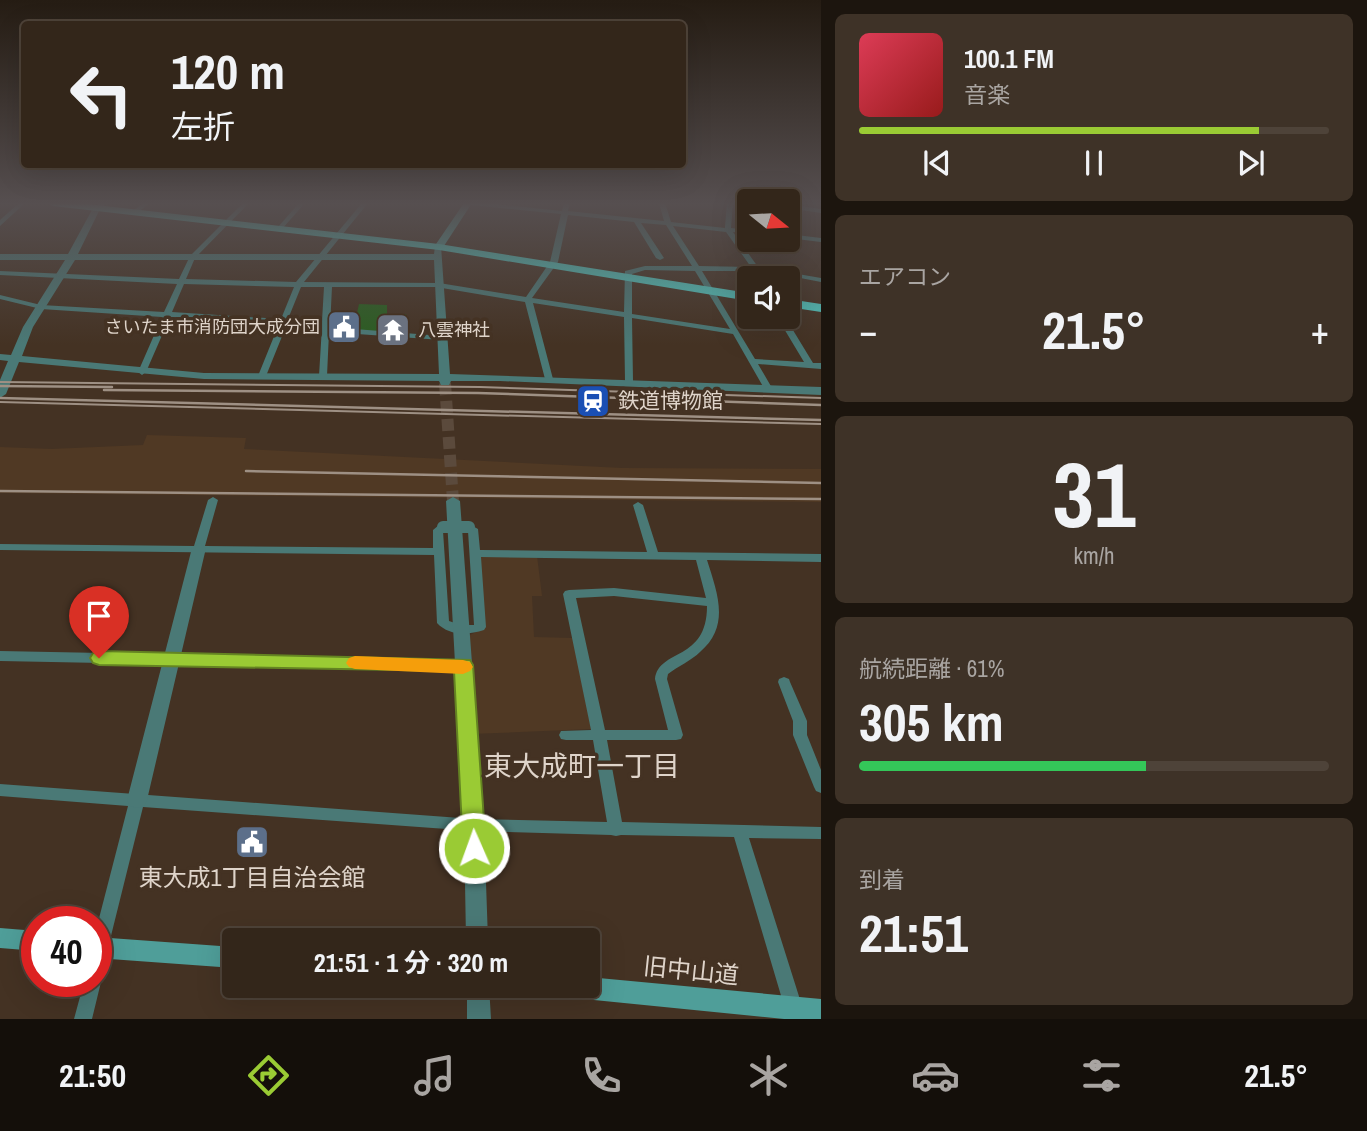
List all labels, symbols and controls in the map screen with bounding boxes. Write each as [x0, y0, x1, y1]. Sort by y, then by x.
text: 120 m [171, 38, 285, 104]
text: 100.1 FM [964, 41, 1054, 76]
icon: left [56, 49, 147, 140]
text: 音楽 [964, 79, 1010, 110]
text: 左折 [171, 105, 235, 148]
icon: previous [918, 144, 956, 182]
icon: pause [1075, 144, 1113, 182]
icon: next [1232, 144, 1270, 182]
north arrow [737, 189, 800, 252]
map controls [737, 189, 800, 329]
text: エアコン [859, 261, 951, 292]
button: sound [737, 266, 800, 329]
text: 21.5° [1042, 295, 1146, 365]
text: − [859, 305, 877, 356]
text: + [1311, 305, 1329, 356]
public building icon: さいたま市消防団大成分団 [325, 308, 363, 346]
temple icon: 八雲神社 [374, 311, 412, 349]
place label: さいたま市消防団大成分団 [105, 314, 320, 339]
place label: 八雲神社 [418, 317, 490, 342]
station icon: 鉄道博物館 [574, 382, 612, 420]
place label: 鉄道博物館 [618, 386, 723, 415]
text: 31 [1053, 433, 1136, 555]
text: km/h [1074, 540, 1114, 571]
pin [69, 586, 129, 658]
icon: arrive [80, 597, 118, 635]
text: 航続距離 · 61% [859, 653, 1004, 684]
text: 305 km [859, 687, 1004, 757]
district label: 東大成町一丁目 [484, 747, 680, 785]
position arrow [437, 811, 511, 885]
public building icon: 東大成1丁目自治会館 [233, 823, 271, 861]
place label: 東大成1丁目自治会館 [139, 861, 365, 893]
text: 到着 [859, 864, 905, 895]
text: 21:51 [859, 898, 968, 968]
speed limit sign: 40 [21, 906, 112, 997]
text: 21:51 · 1 分 · 320 m [314, 945, 508, 980]
street label: 旧中山道 [642, 949, 741, 991]
icon: directions [244, 1051, 293, 1100]
icon: music [410, 1051, 459, 1100]
icon: phone [577, 1051, 626, 1100]
icon: climate [744, 1051, 793, 1100]
icon: car [911, 1051, 960, 1100]
icon: filters [1077, 1051, 1126, 1100]
text: 21:50 [59, 1054, 126, 1097]
text: 21.5° [1244, 1054, 1308, 1097]

